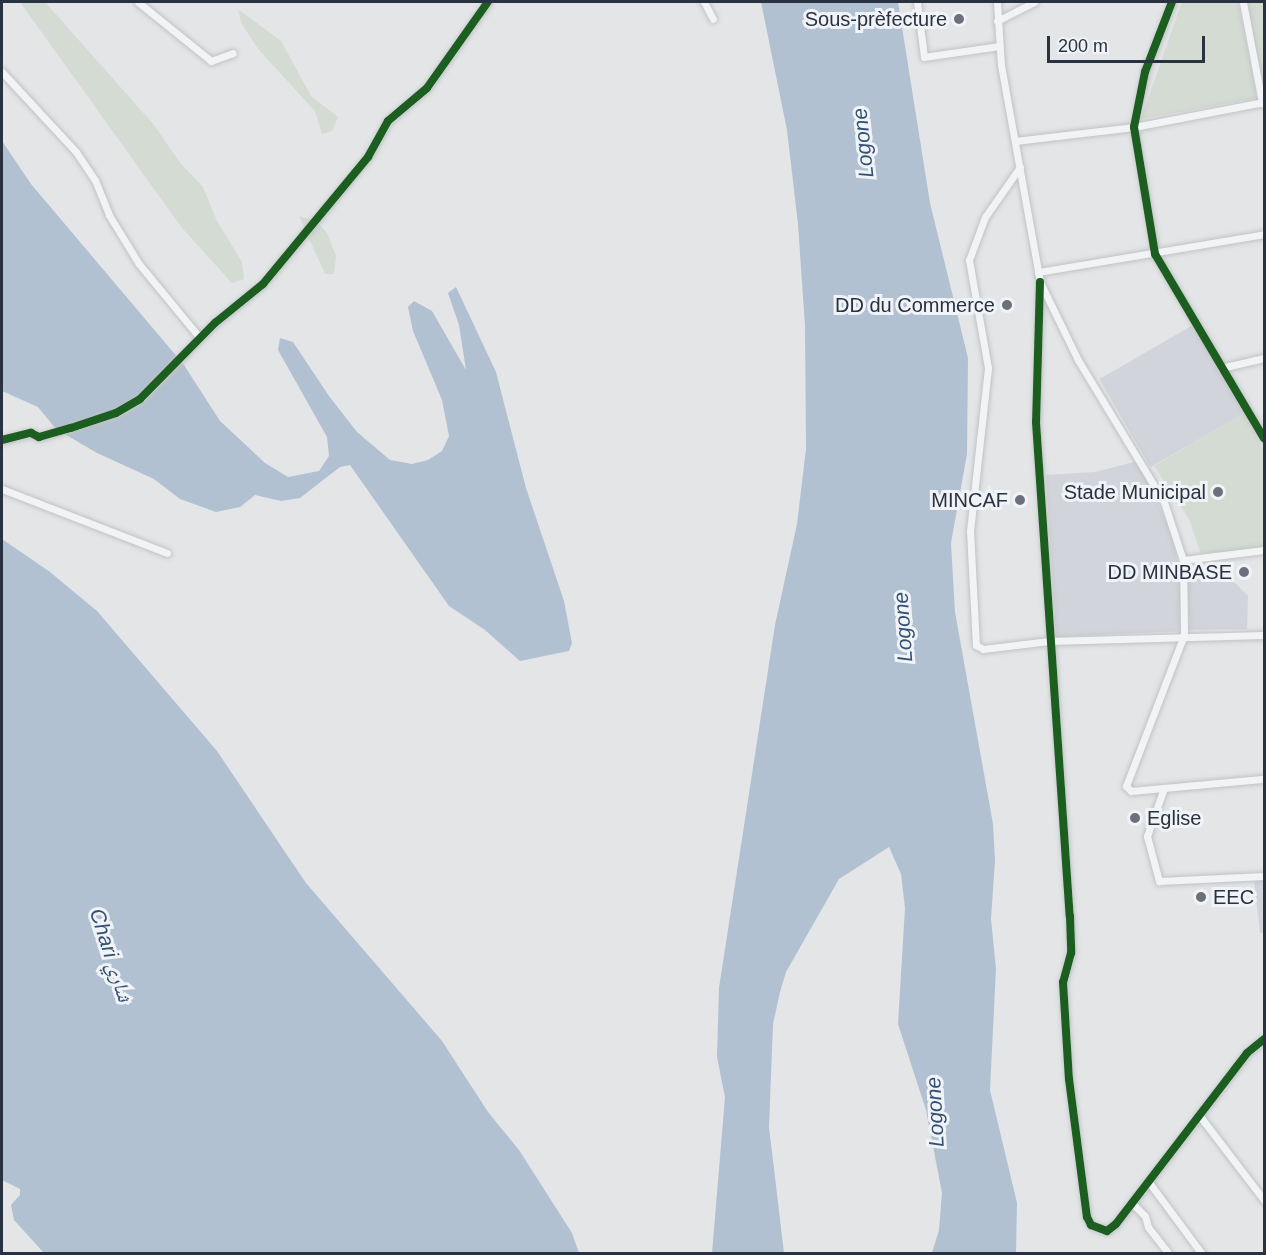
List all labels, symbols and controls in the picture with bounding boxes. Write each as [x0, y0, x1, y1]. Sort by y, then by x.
place label: Sous-prèfecture [805, 7, 947, 31]
marker: Sous-prèfecture [952, 12, 966, 26]
scale bar [1050, 24, 1208, 62]
text: 200 m [1058, 36, 1108, 56]
water label: Logone [847, 107, 879, 179]
place label: DD du Commerce [835, 293, 995, 317]
marker: DD du Commerce [1000, 298, 1014, 312]
place label: Stade Municipal [1064, 480, 1206, 504]
marker: Stade Municipal [1211, 485, 1225, 499]
place label: MINCAF [931, 488, 1008, 512]
marker: MINCAF [1013, 493, 1027, 507]
place label: DD MINBASE [1108, 560, 1232, 584]
marker: DD MINBASE [1237, 565, 1251, 579]
water label: Logone [888, 591, 918, 663]
place label: Eglise [1147, 806, 1201, 830]
marker: Eglise [1128, 811, 1142, 825]
place label: EEC [1213, 885, 1254, 909]
marker: EEC [1194, 890, 1208, 904]
water label: Chari شاري [84, 905, 138, 1005]
water label: Logone [921, 1076, 949, 1148]

